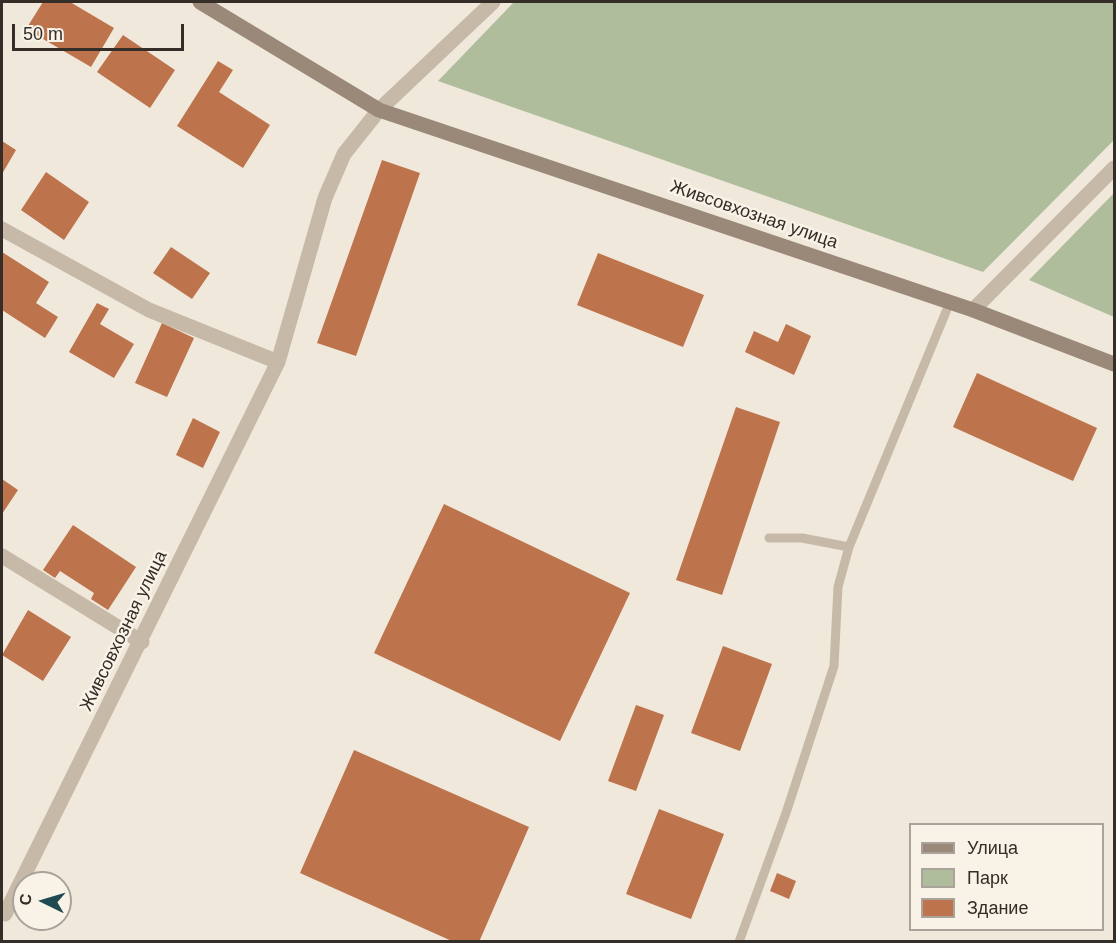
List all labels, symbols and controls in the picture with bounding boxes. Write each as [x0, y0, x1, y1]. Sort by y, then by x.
scale bar [15, 12, 188, 50]
text: 50 m [23, 24, 63, 44]
street label: Живсовхозная улица [667, 176, 841, 254]
street label: Живсовхозная улица [76, 547, 172, 715]
legend [909, 823, 1104, 931]
text: Улица [967, 838, 1018, 858]
text: Парк [967, 868, 1008, 888]
north arrow [12, 871, 72, 931]
text: С [17, 893, 35, 906]
text: Здание [967, 898, 1028, 918]

